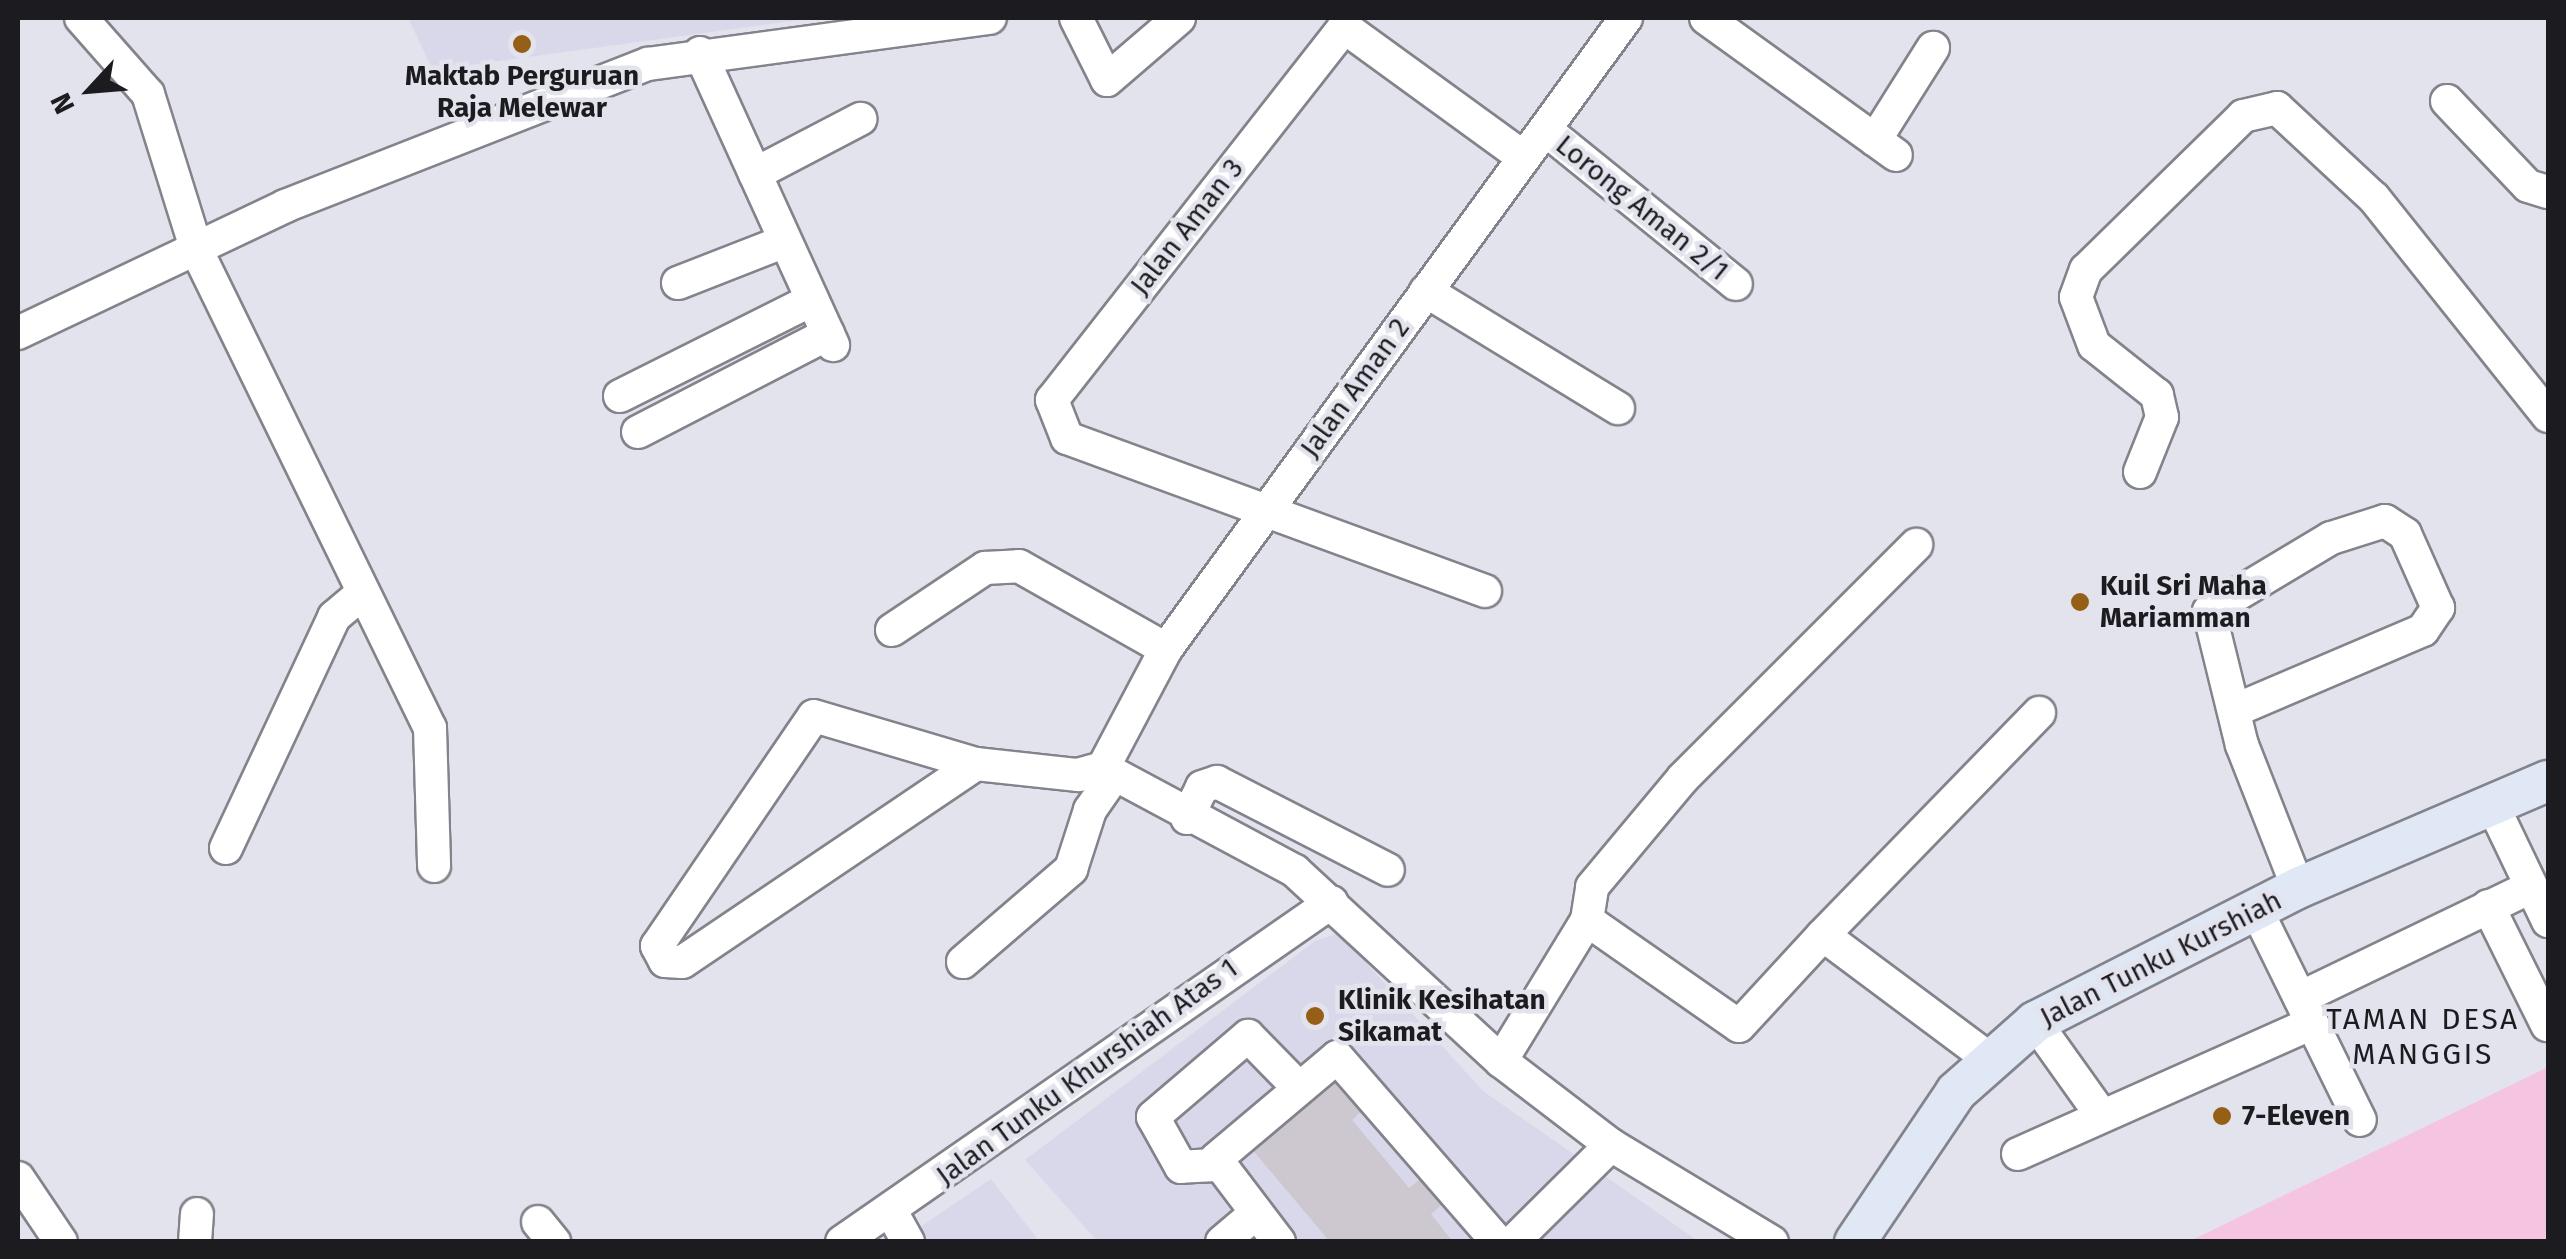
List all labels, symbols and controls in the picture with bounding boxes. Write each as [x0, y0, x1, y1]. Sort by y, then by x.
marker: Maktab Perguruan Raja Melewar [511, 33, 533, 55]
north arrow [40, 40, 140, 140]
place label: Maktab Perguruan Raja Melewar [405, 59, 639, 125]
text: N [44, 88, 81, 119]
street label: Lorong Aman 2/1 [1549, 128, 1735, 288]
street label: Jalan Aman 3 [1123, 152, 1251, 302]
street label: Jalan Aman 2 [1293, 312, 1417, 464]
place label: Kuil Sri Maha Mariamman [2100, 569, 2267, 635]
marker: Kuil Sri Maha Mariamman [2069, 591, 2091, 613]
street label: Jalan Tunku Kurshiah [2035, 884, 2287, 1034]
street label: Jalan Tunku Khurshiah Atas 1 [930, 951, 1244, 1193]
place label: Klinik Kesihatan Sikamat [1338, 983, 1546, 1049]
district label: TAMAN DESA MANGGIS [2326, 1001, 2520, 1072]
marker: Klinik Kesihatan Sikamat [1302, 1003, 1328, 1029]
place label: 7-Eleven [2242, 1099, 2350, 1133]
marker: 7-Eleven [2211, 1105, 2233, 1127]

